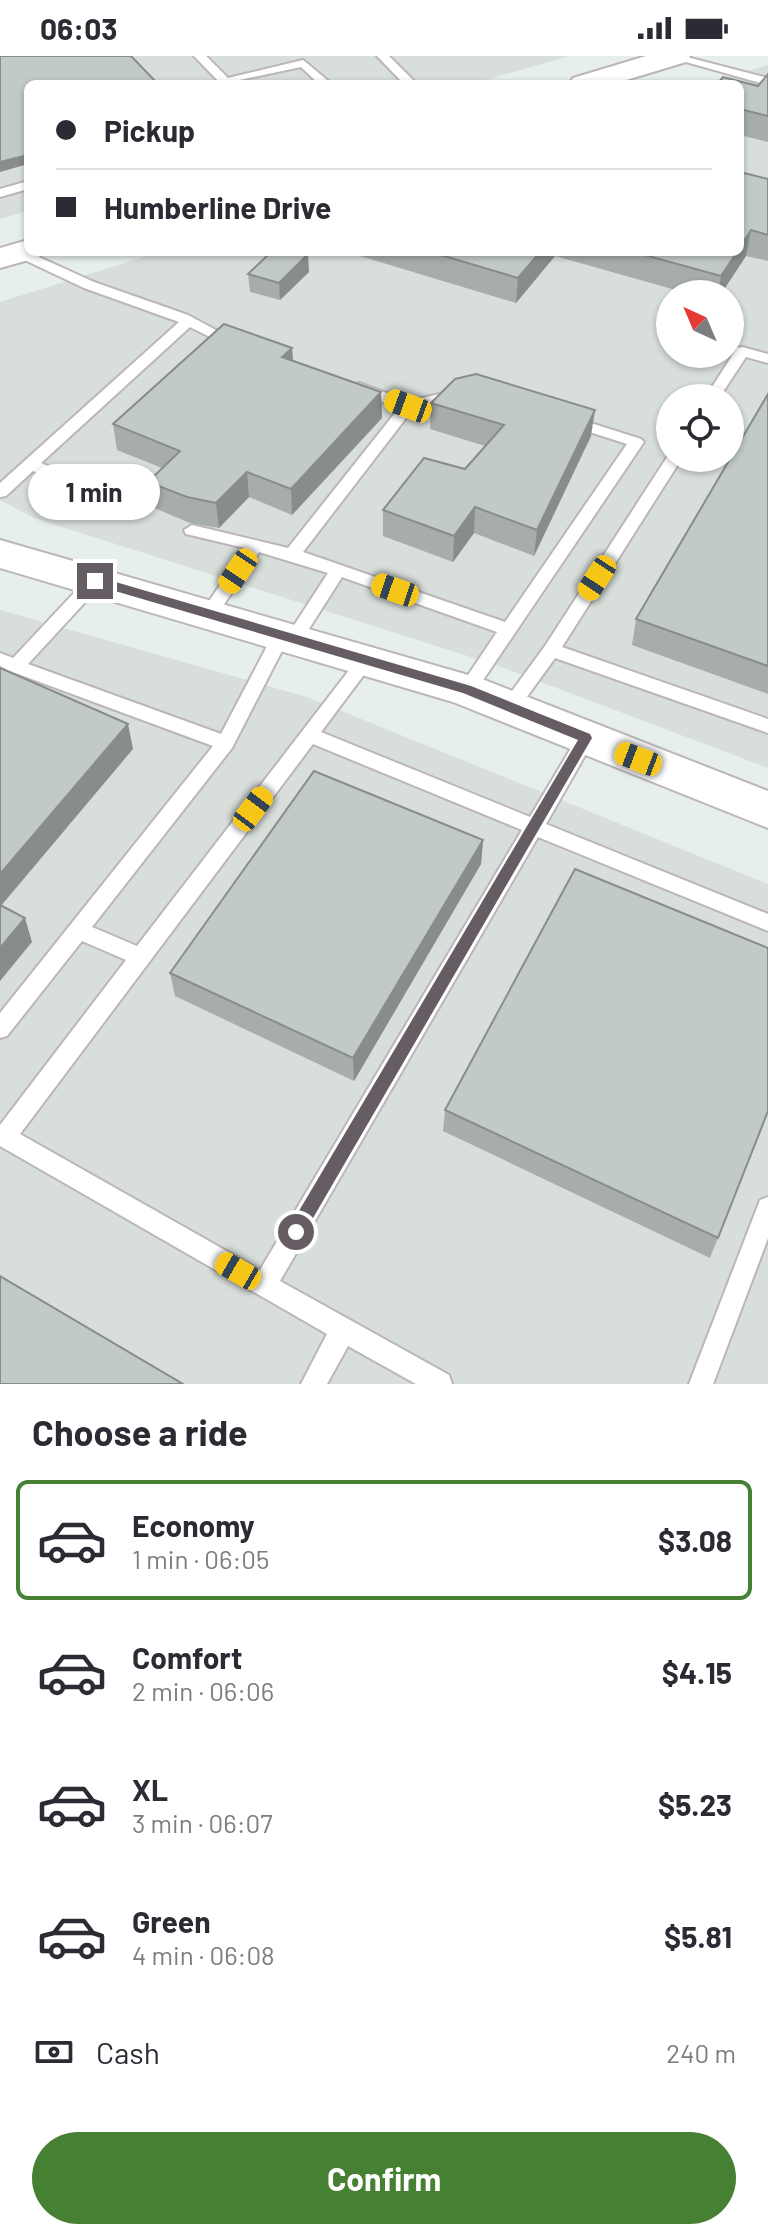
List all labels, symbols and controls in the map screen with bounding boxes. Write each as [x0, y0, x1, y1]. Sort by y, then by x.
text: 06:03 [40, 10, 117, 46]
text: Pickup [104, 112, 195, 148]
text: Humberline Drive [104, 189, 331, 225]
north arrow [656, 280, 744, 368]
map controls [656, 280, 744, 472]
button: locate [656, 384, 744, 472]
car [381, 387, 435, 425]
callout: 1 min [29, 465, 161, 521]
text: 1 min [66, 476, 122, 507]
car [215, 544, 261, 598]
car [574, 551, 620, 605]
route end [77, 563, 113, 599]
car [368, 571, 422, 609]
car [611, 739, 665, 779]
car [229, 783, 277, 835]
route start [278, 1214, 314, 1250]
car [211, 1249, 265, 1293]
text: Choose a ride [32, 1410, 248, 1453]
icon: car [36, 1504, 108, 1576]
text: Economy [132, 1507, 255, 1543]
text: $3.08 [658, 1522, 732, 1558]
text: 1 min · 06:05 [132, 1543, 269, 1574]
icon: car [36, 1636, 108, 1708]
text: Comfort [132, 1639, 242, 1675]
text: $4.15 [662, 1654, 732, 1690]
text: 2 min · 06:06 [132, 1675, 274, 1706]
icon: car [36, 1768, 108, 1840]
text: XL [132, 1771, 168, 1807]
text: $5.23 [658, 1786, 732, 1822]
text: 3 min · 06:07 [132, 1807, 272, 1838]
icon: car [36, 1900, 108, 1972]
text: Green [132, 1903, 211, 1939]
text: $5.81 [664, 1918, 732, 1954]
text: 4 min · 06:08 [132, 1939, 275, 1970]
icon: cash [32, 2030, 76, 2074]
text: Cash [96, 2034, 160, 2070]
text: 240 m [666, 2037, 736, 2068]
button: Confirm [32, 2132, 736, 2224]

